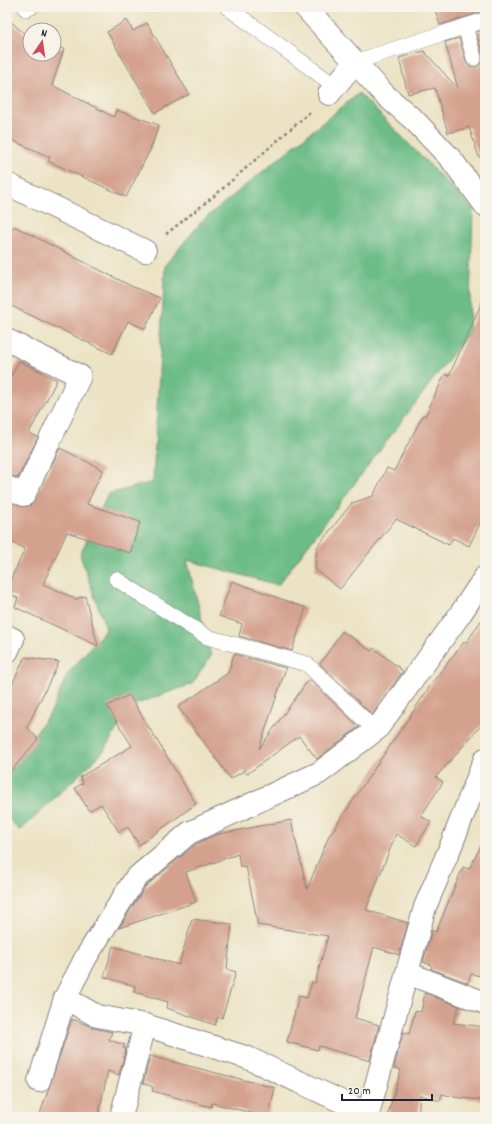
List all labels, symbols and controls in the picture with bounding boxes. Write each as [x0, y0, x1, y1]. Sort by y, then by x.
north arrow [22, 22, 62, 62]
text: N [39, 26, 49, 43]
scale bar [342, 1076, 432, 1102]
text: 20 m [348, 1083, 371, 1100]

